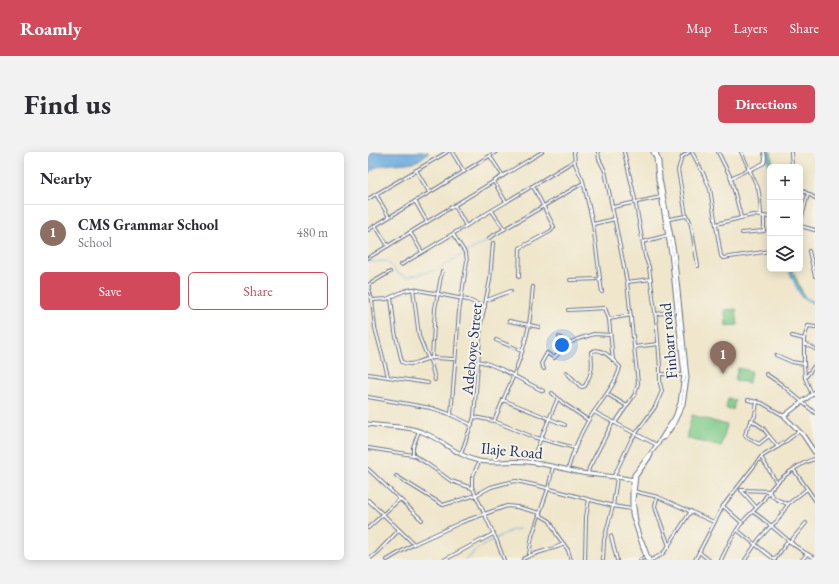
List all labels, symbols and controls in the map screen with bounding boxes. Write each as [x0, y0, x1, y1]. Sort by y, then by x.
text: Roamly [20, 16, 82, 41]
text: Map [686, 19, 711, 37]
text: Layers [733, 19, 768, 37]
text: Share [790, 19, 819, 37]
button: Directions [718, 85, 815, 123]
text: Find us [24, 86, 111, 122]
map controls [767, 164, 803, 272]
button: + [767, 164, 803, 200]
text: Nearby [40, 167, 92, 189]
button: − [767, 200, 803, 236]
text: CMS Grammar School [78, 215, 218, 234]
text: 1 [50, 224, 56, 241]
text: 480 m [297, 224, 328, 241]
text: School [78, 234, 112, 251]
button: layers [767, 236, 803, 272]
button: Save [40, 272, 180, 310]
button: Share [188, 272, 328, 310]
street label: Finbarr road [655, 301, 682, 380]
street label: Adeboye Street [456, 302, 487, 397]
your location [552, 335, 572, 355]
pin: 1 [710, 341, 736, 374]
street label: Ilaje Road [480, 437, 545, 464]

